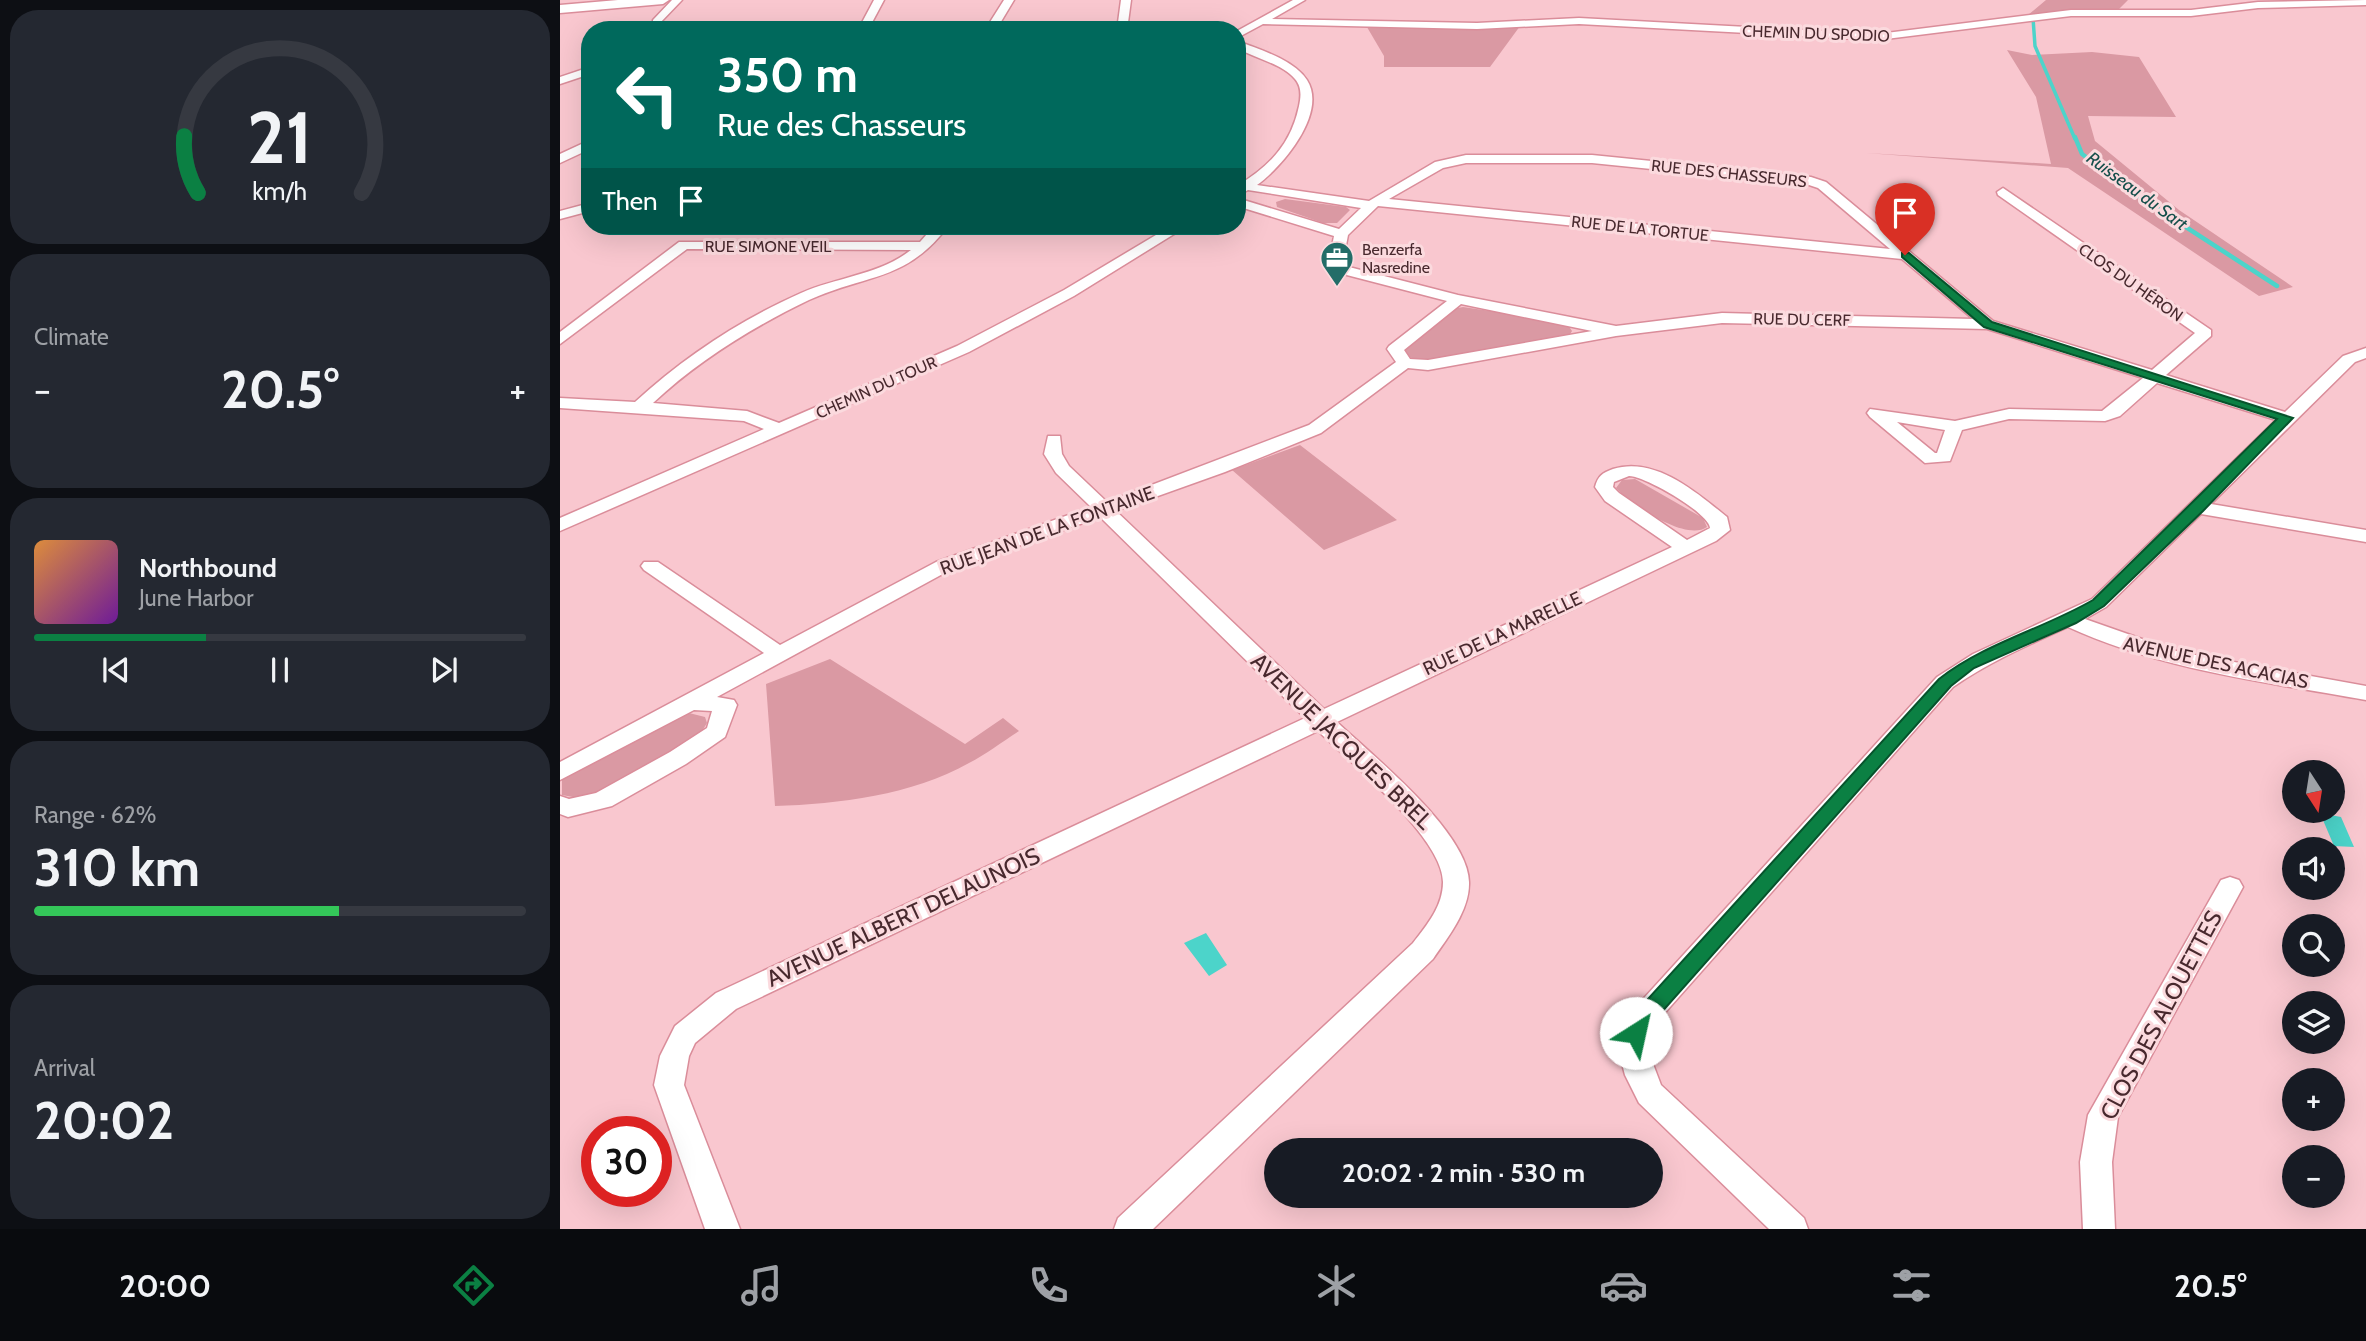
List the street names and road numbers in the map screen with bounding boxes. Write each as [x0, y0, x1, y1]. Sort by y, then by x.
street label: CHEMIN DU SPODIO [1742, 21, 1890, 46]
street label: RUE DES CHASSEURS [1650, 156, 1808, 191]
street label: RUE DE LA TORTUE [1570, 212, 1710, 245]
street label: RUE SIMONE VEIL [705, 237, 831, 256]
street label: CLOS DU HÉRON [2075, 239, 2187, 325]
street label: RUE DU CERF [1753, 309, 1851, 330]
street label: CHEMIN DU TOUR [813, 352, 940, 423]
street label: RUE JEAN DE LA FONTAINE [937, 481, 1157, 580]
street label: RUE DE LA MARELLE [1419, 587, 1585, 680]
street label: AVENUE DES ACACIAS [2121, 632, 2311, 693]
street label: AVENUE JACQUES BREL [1245, 647, 1439, 835]
street label: AVENUE ALBERT DELAUNOIS [762, 841, 1044, 993]
street label: CLOS DES ALOUETTES [2094, 906, 2228, 1124]

